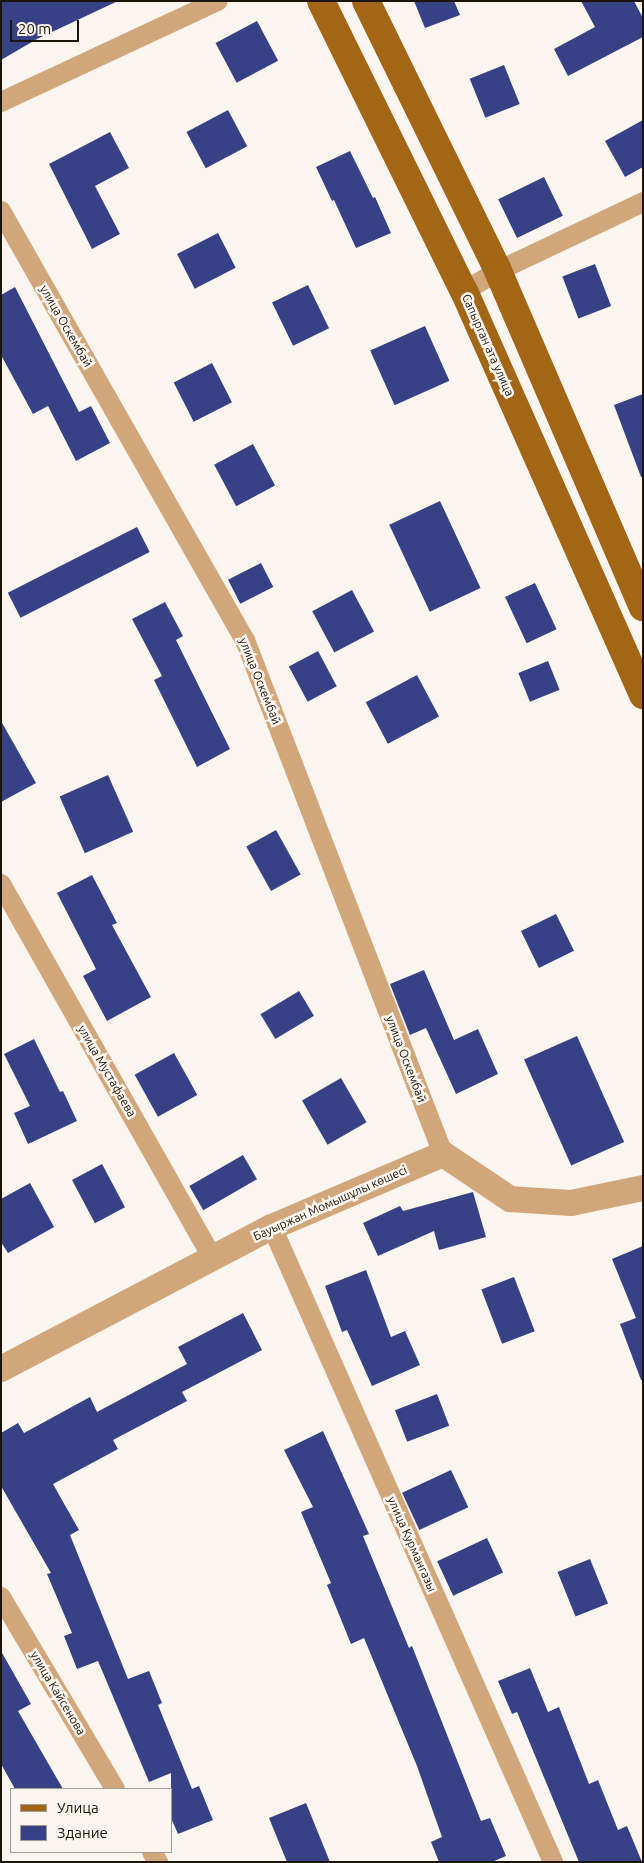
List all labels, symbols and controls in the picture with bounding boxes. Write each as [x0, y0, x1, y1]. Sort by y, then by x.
scale bar [12, 10, 81, 42]
text: 20 m [18, 20, 51, 37]
street label: улица Оскембай [37, 283, 95, 369]
street label: Сапырган ата улица [459, 292, 517, 398]
street label: улица Оскембай [236, 636, 284, 726]
street label: улица Оскембай [383, 1013, 429, 1105]
street label: улица Мустафаева [75, 1022, 139, 1120]
street label: Бауыржан Момышұлы көшесі [251, 1162, 409, 1244]
street label: улица Курмангазы [385, 1494, 439, 1594]
street label: улица Кайсенова [27, 1648, 89, 1738]
legend [10, 1788, 172, 1853]
text: Улица [57, 1799, 99, 1816]
text: Здание [57, 1824, 108, 1841]

